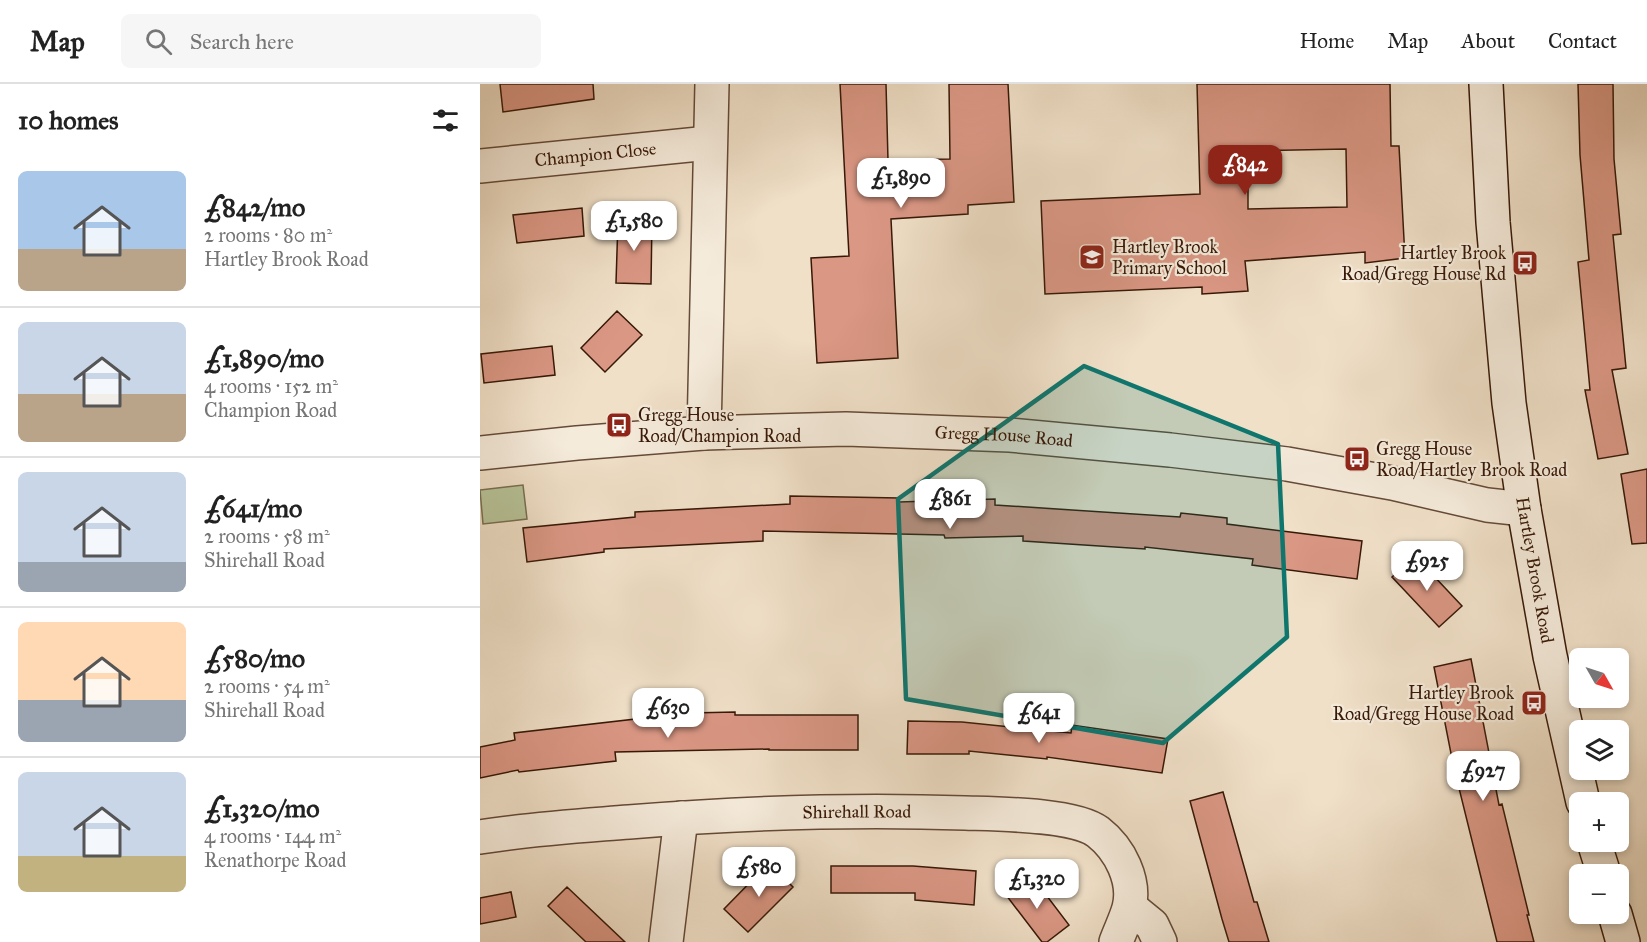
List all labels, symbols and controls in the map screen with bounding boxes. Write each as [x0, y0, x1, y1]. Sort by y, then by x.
search box [121, 14, 541, 68]
text: Map [30, 24, 85, 59]
icon: search [142, 25, 175, 58]
text: Search here [190, 28, 294, 55]
text: Home [1299, 28, 1354, 54]
text: Map [1387, 28, 1428, 54]
text: About [1461, 28, 1515, 54]
text: Contact [1548, 28, 1617, 54]
text: 10 homes [18, 104, 119, 136]
icon: filters [429, 104, 462, 137]
street label: Champion Close [534, 137, 657, 171]
pin: £842 [1209, 145, 1281, 196]
text: £842 [1222, 152, 1268, 176]
pin: £1,890 [852, 158, 950, 209]
text: £1,890 [871, 165, 931, 189]
text: £842/mo [204, 191, 305, 223]
icon: home [66, 195, 138, 267]
pin: £1,580 [585, 201, 683, 252]
text: £1,580 [605, 208, 663, 232]
text: 2 rooms · 80 m² [204, 223, 332, 247]
place label: Hartley Brook Primary School [1112, 236, 1227, 279]
school or university icon: Hartley Brook Primary School [1077, 242, 1107, 272]
place label: Hartley Brook Road/Gregg House Rd [1341, 242, 1507, 286]
text: Hartley Brook Road [204, 247, 369, 271]
bus stop icon: Hartley Brook Road/Gregg House Rd [1510, 248, 1540, 278]
text: £1,890/mo [204, 342, 324, 374]
icon: home [66, 346, 138, 418]
text: 4 rooms · 152 m² [204, 374, 338, 398]
text: Champion Road [204, 398, 337, 422]
place label: Gregg House Road/Champion Road [638, 404, 801, 447]
bus stop icon: Gregg House Road/Champion Road [604, 410, 634, 440]
street label: Gregg House Road [934, 421, 1074, 452]
place label: Gregg House Road/Hartley Brook Road [1376, 438, 1567, 481]
bus stop icon: Gregg House Road/Hartley Brook Road [1342, 444, 1372, 474]
pin: £861 [914, 479, 986, 530]
text: £861 [929, 486, 971, 510]
text: £641/mo [204, 492, 302, 524]
street label: Hartley Brook Road [1511, 495, 1559, 645]
icon: home [66, 496, 138, 568]
text: 2 rooms · 58 m² [204, 524, 330, 548]
pin: £925 [1391, 541, 1463, 592]
text: Shirehall Road [204, 548, 325, 572]
text: £925 [1405, 548, 1449, 572]
text: £580/mo [204, 642, 305, 674]
icon: home [66, 646, 138, 718]
north arrow [1569, 648, 1629, 708]
map controls [1569, 648, 1629, 924]
text: 2 rooms · 54 m² [204, 674, 330, 698]
place label: Hartley Brook Road/Gregg House Road [1332, 682, 1515, 726]
pin: £630 [632, 688, 704, 739]
bus stop icon: Hartley Brook Road/Gregg House Road [1519, 688, 1549, 718]
pin: £641 [1003, 693, 1075, 744]
text: £630 [646, 695, 690, 719]
text: Shirehall Road [204, 698, 325, 722]
text: £641 [1017, 700, 1061, 724]
button: layers [1569, 720, 1629, 780]
pin: £927 [1447, 751, 1519, 802]
text: £927 [1461, 758, 1505, 782]
text: £1,320/mo [204, 792, 319, 824]
button: + [1569, 792, 1629, 852]
icon: home [66, 796, 138, 868]
street label: Shirehall Road [802, 800, 912, 823]
text: 4 rooms · 144 m² [204, 824, 341, 848]
pin: £580 [723, 847, 795, 898]
text: Renathorpe Road [204, 848, 347, 872]
text: £580 [736, 854, 782, 878]
pin: £1,320 [988, 859, 1086, 910]
button: − [1569, 864, 1629, 924]
text: £1,320 [1009, 866, 1065, 890]

